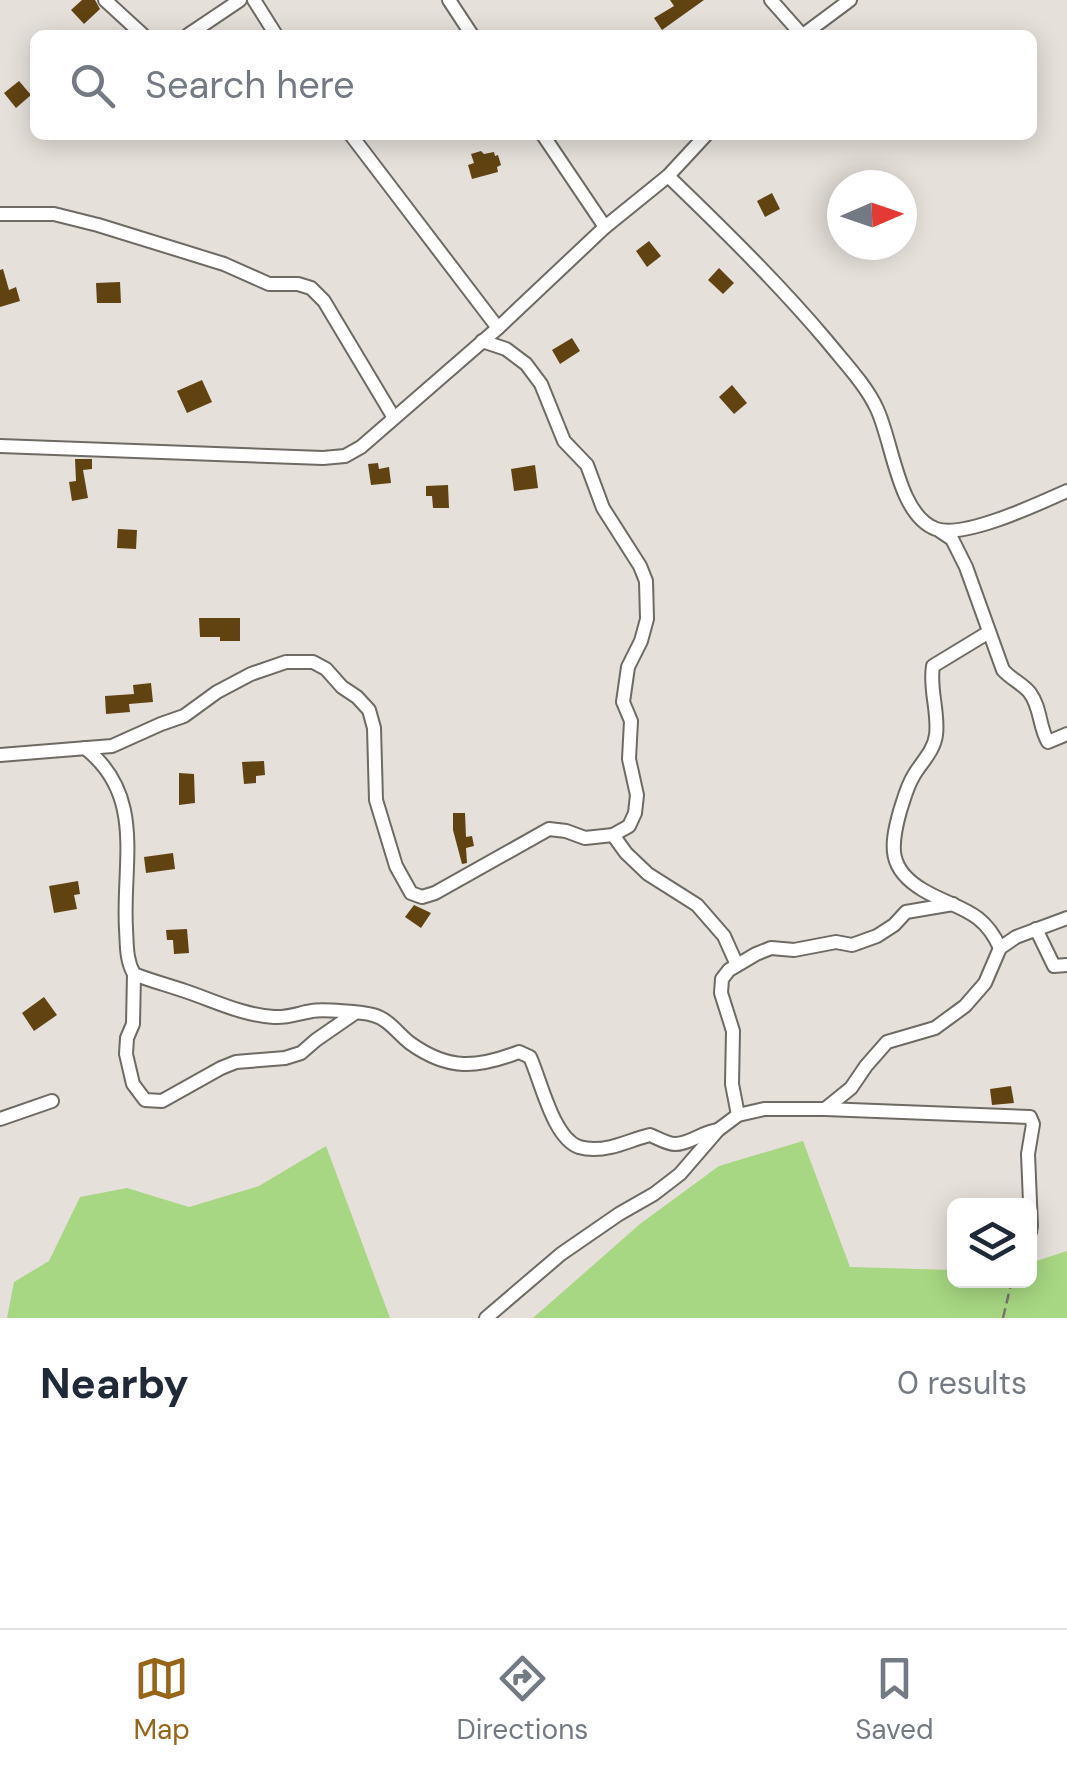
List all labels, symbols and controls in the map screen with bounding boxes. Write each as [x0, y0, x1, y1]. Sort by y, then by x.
search box [30, 30, 1037, 140]
icon: search [65, 58, 120, 113]
text: Search here [145, 60, 355, 110]
north arrow [827, 170, 917, 260]
map controls [947, 1198, 1037, 1288]
button: layers [947, 1198, 1037, 1288]
text: Nearby [40, 1356, 189, 1411]
text: 0 results [897, 1362, 1027, 1404]
tab: Map [133, 1651, 190, 1748]
tab: Directions [457, 1651, 588, 1748]
tab: Saved [855, 1651, 934, 1748]

